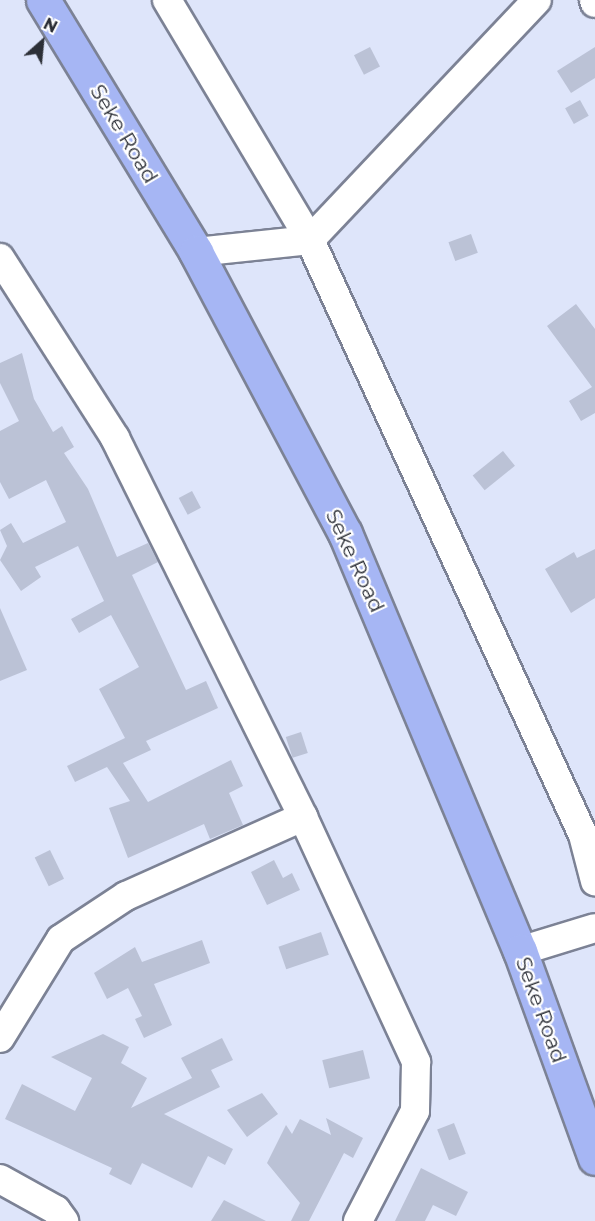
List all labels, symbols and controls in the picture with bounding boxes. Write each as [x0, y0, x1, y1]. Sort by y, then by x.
north arrow [12, 12, 72, 72]
text: N [40, 14, 60, 37]
street label: Seke Road [85, 80, 163, 188]
street label: Seke Road [320, 505, 390, 617]
street label: Seke Road [510, 954, 572, 1066]

